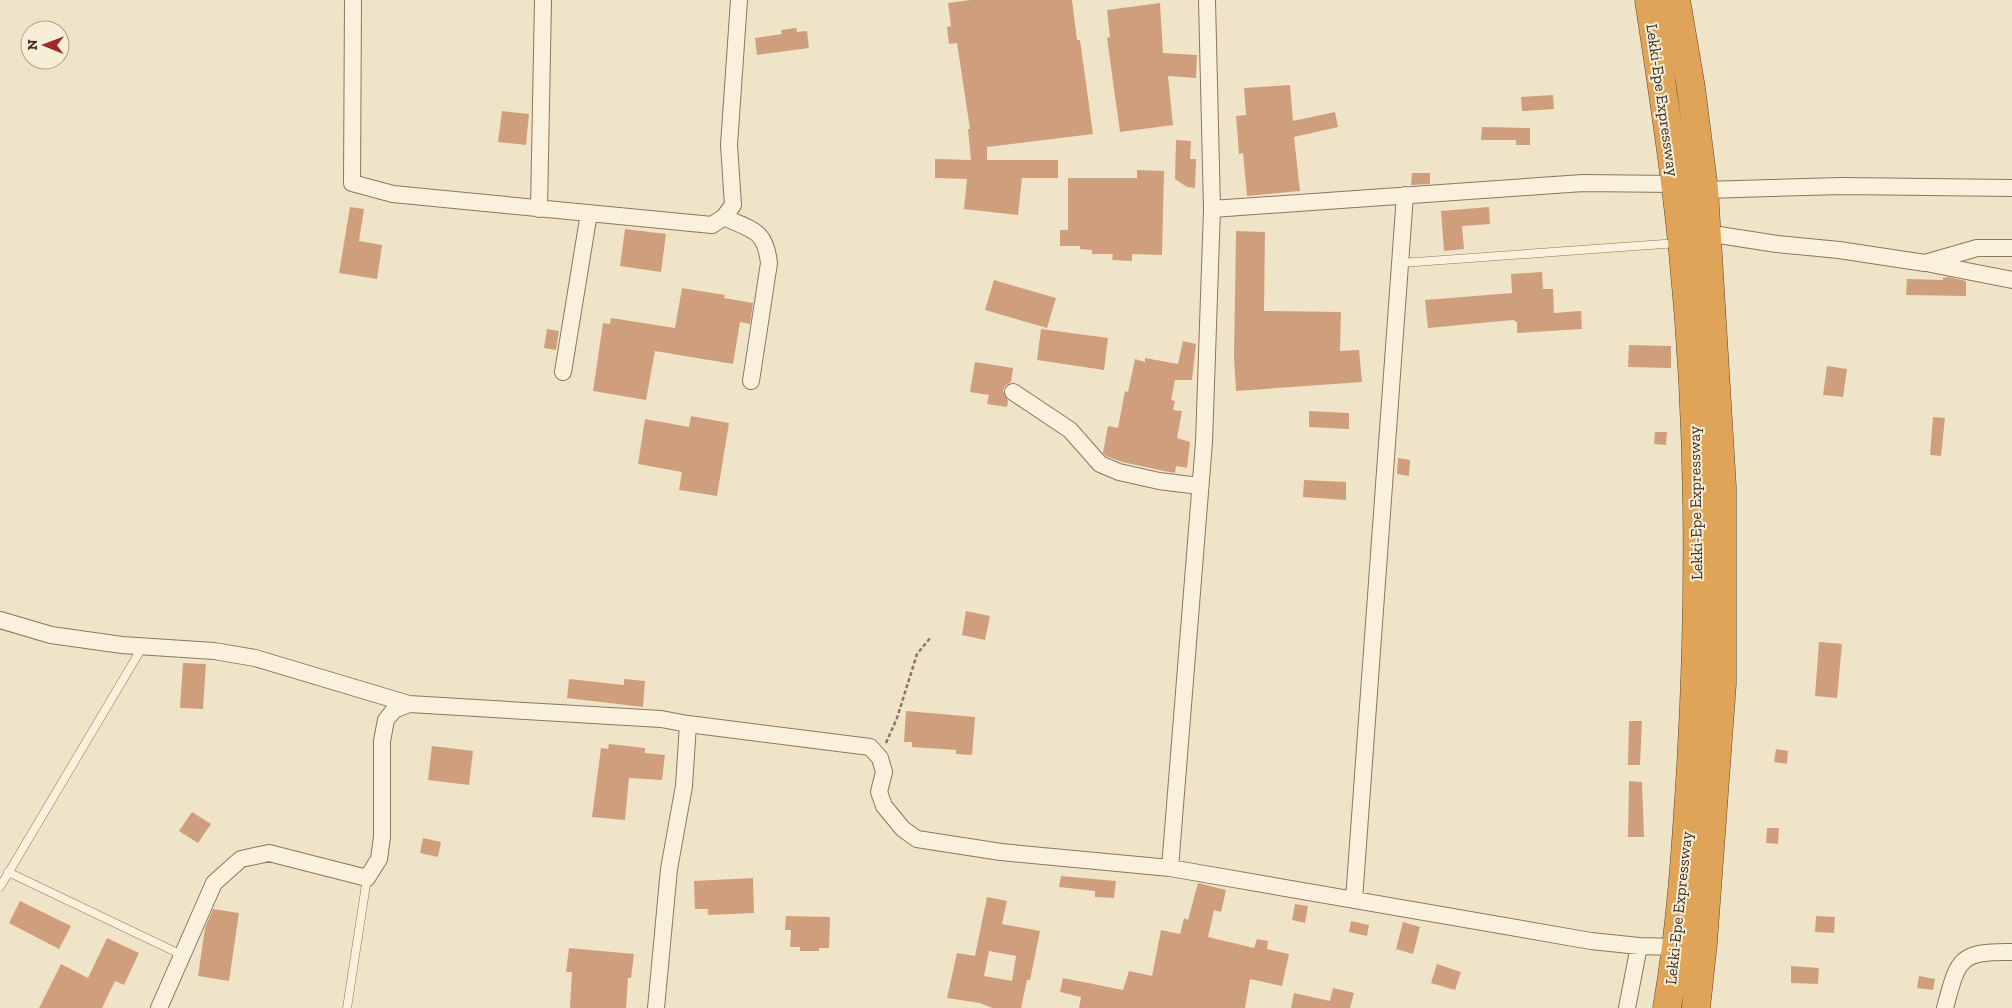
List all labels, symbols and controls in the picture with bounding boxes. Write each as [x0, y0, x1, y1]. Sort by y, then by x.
north arrow [20, 20, 70, 70]
street label: Lekki-Epe Expressway [1642, 22, 1683, 179]
text: N [24, 39, 41, 50]
street label: Lekki-Epe Expressway [1685, 425, 1706, 580]
street label: Lekki-Epe Expressway [1661, 830, 1696, 986]

